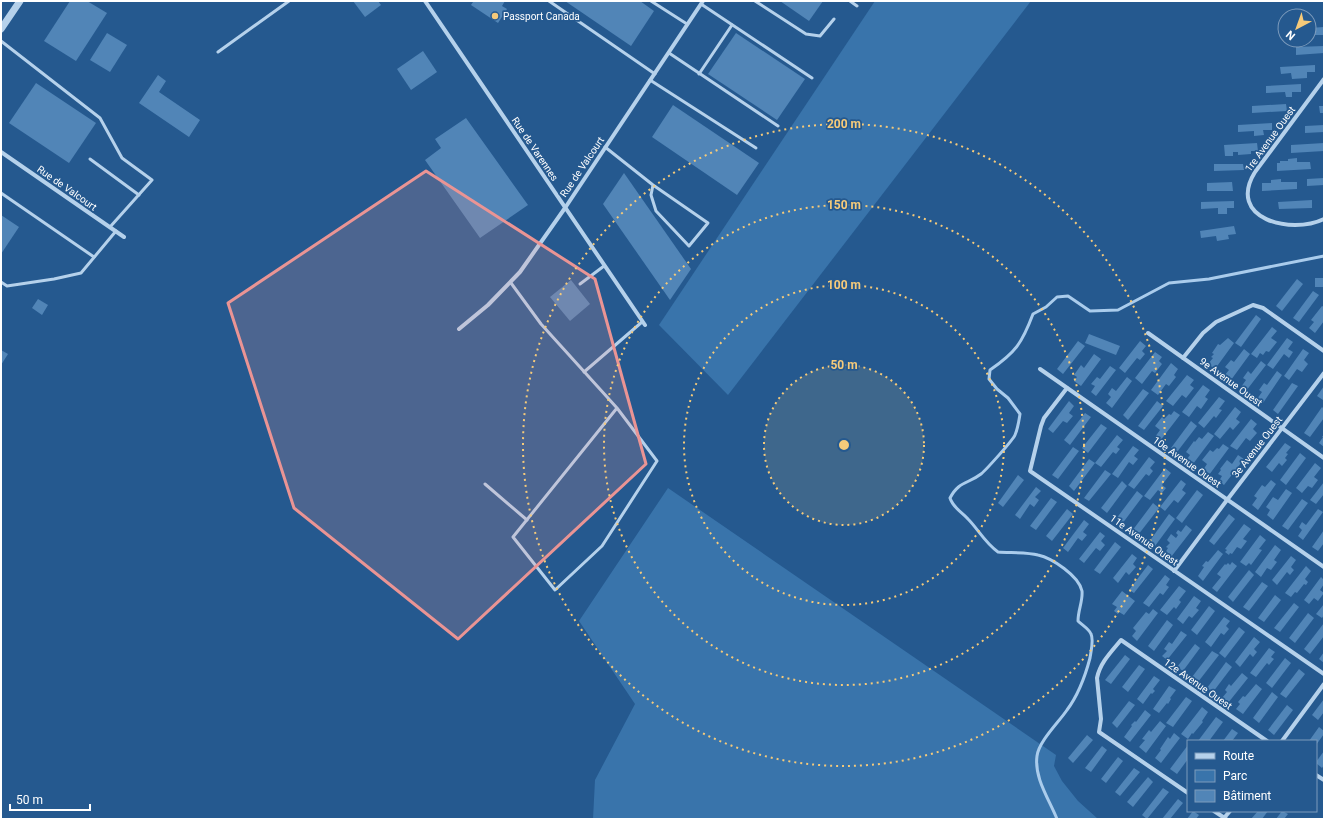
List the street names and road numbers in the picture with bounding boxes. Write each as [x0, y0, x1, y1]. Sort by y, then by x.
street label: 1re Avenue Ouest [1243, 104, 1297, 174]
street label: Rue de Varennes [510, 115, 560, 183]
street label: Rue de Valcourt [558, 135, 606, 199]
street label: Rue de Valcourt [35, 163, 99, 213]
street label: 9e Avenue Ouest [1198, 356, 1264, 408]
street label: 3e Avenue Ouest [1230, 414, 1284, 480]
street label: 10e Avenue Ouest [1151, 434, 1223, 490]
street label: 11e Avenue Ouest [1108, 512, 1180, 568]
street label: 12e Avenue Ouest [1162, 656, 1234, 712]

